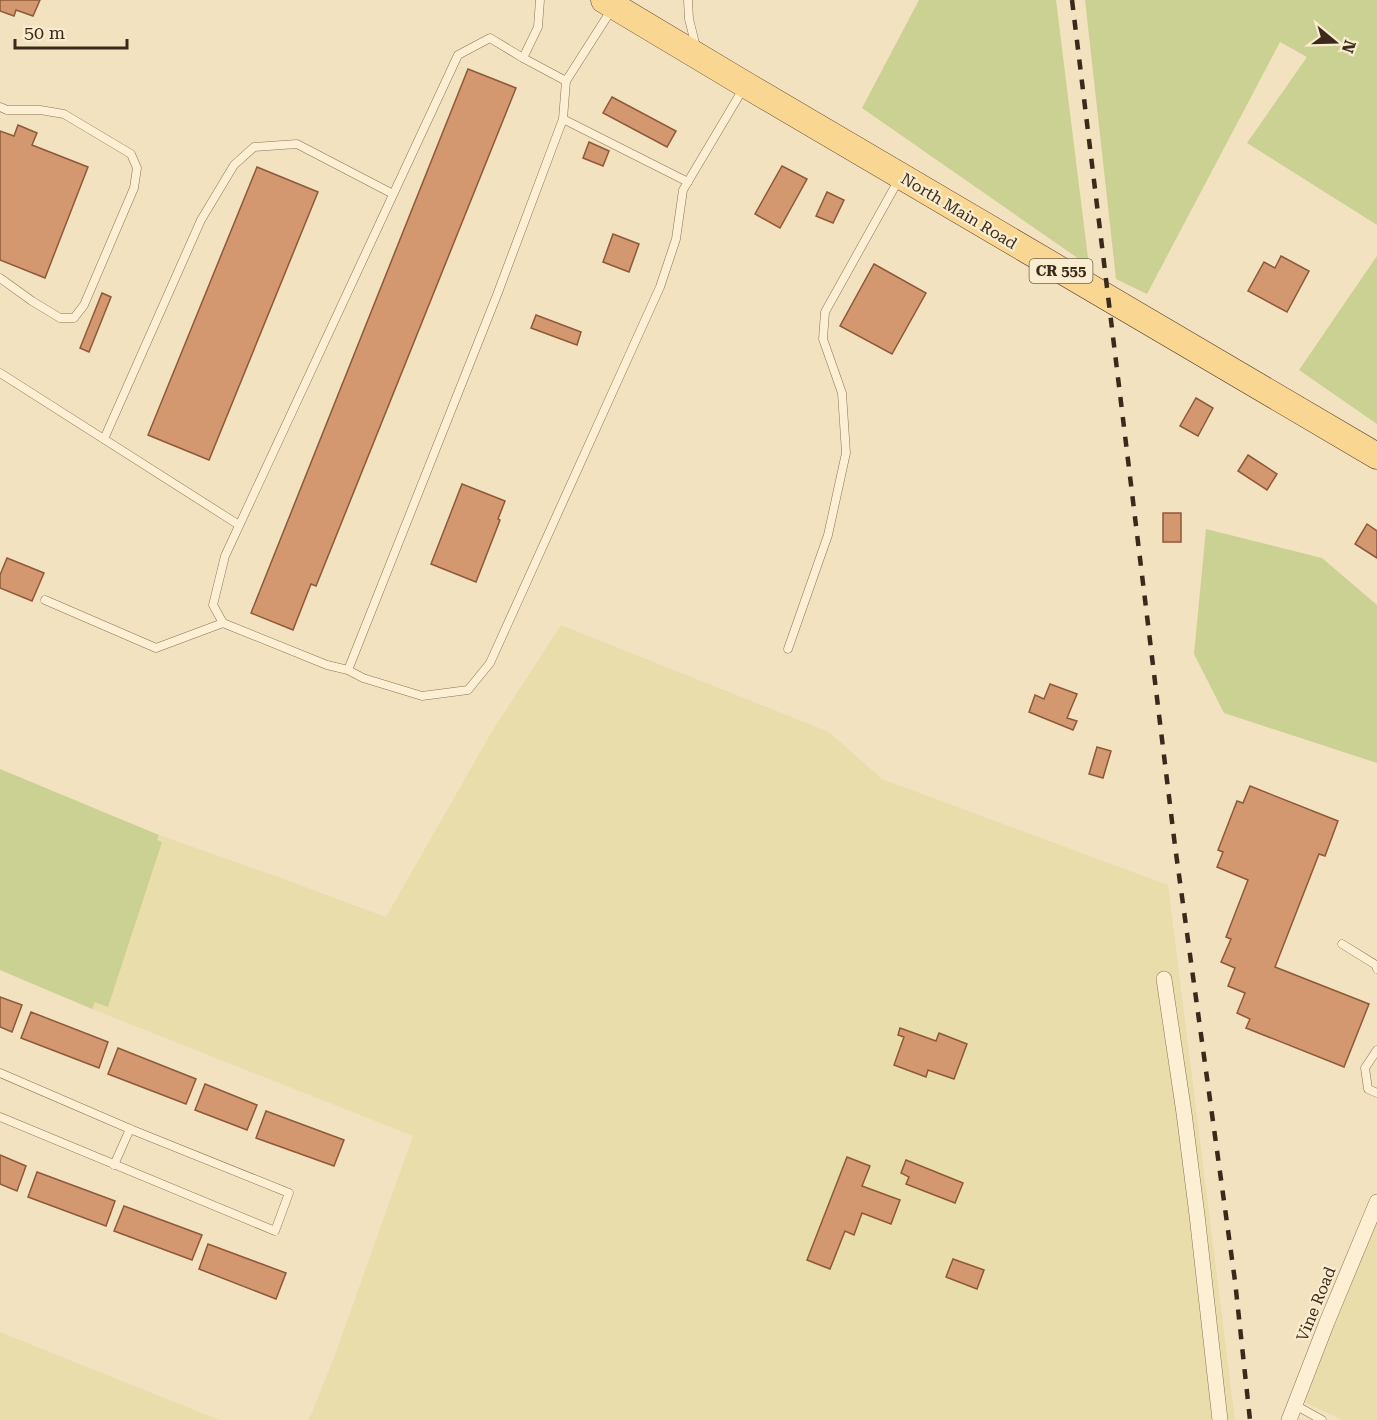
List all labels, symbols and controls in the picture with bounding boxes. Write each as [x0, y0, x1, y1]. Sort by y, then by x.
scale bar [15, 12, 128, 50]
north arrow [1305, 12, 1365, 72]
text: 50 m [24, 22, 65, 43]
text: N [1338, 38, 1360, 56]
street label: North Main Road [897, 169, 1021, 253]
road number: CR 555 [1030, 259, 1092, 283]
street label: Vine Road [1292, 1264, 1340, 1344]

